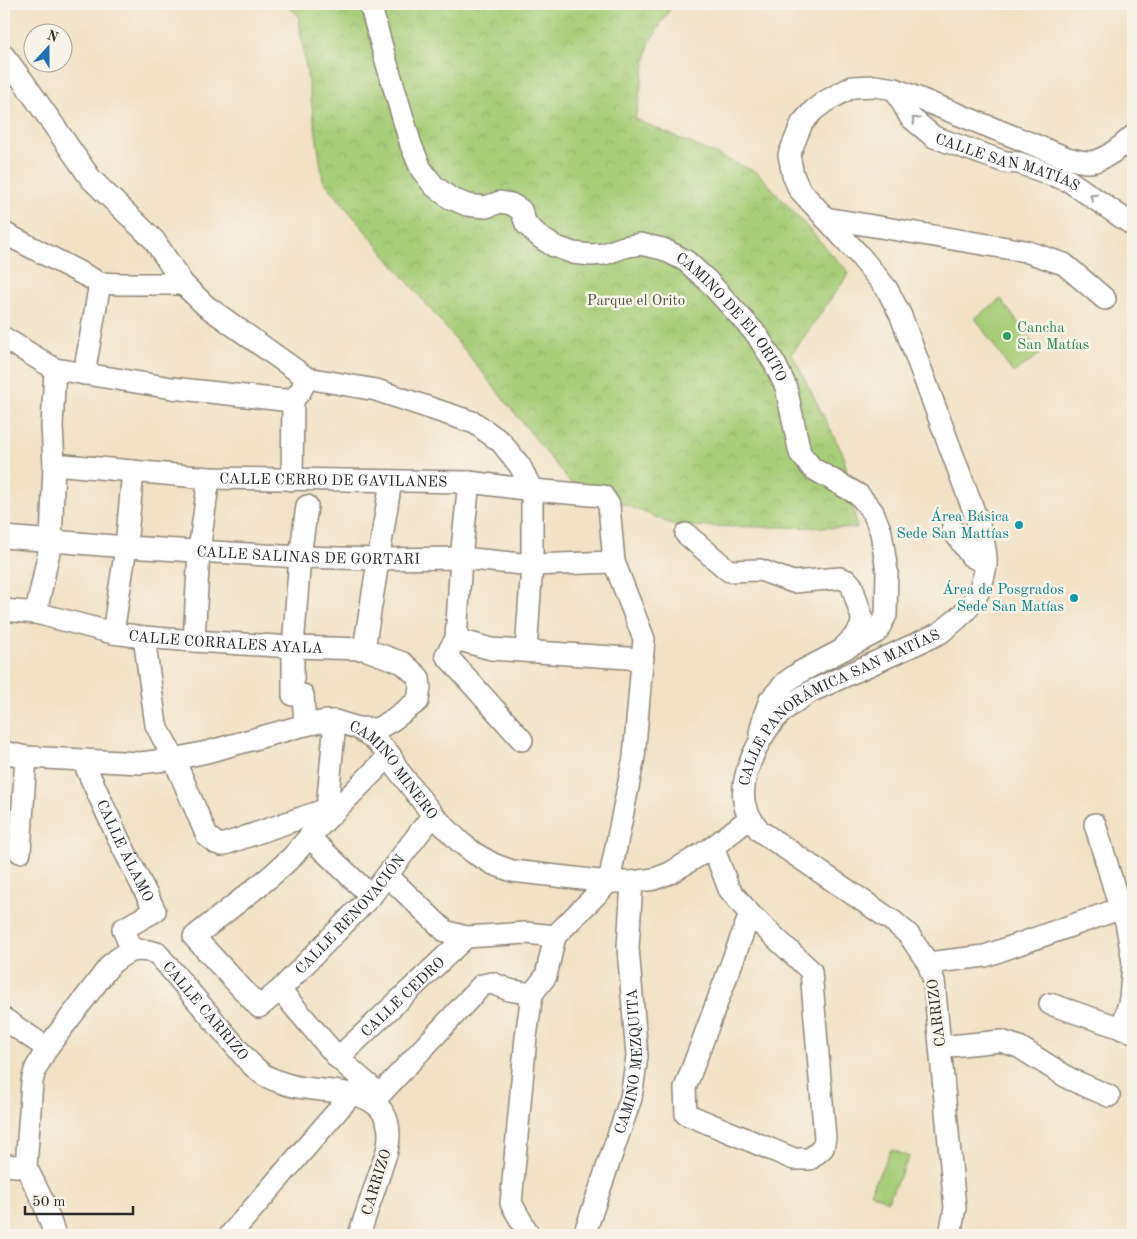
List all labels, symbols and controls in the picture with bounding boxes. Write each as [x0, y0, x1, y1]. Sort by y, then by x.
north arrow [22, 22, 72, 72]
text: N [45, 28, 60, 45]
one-way arrow [911, 117, 920, 126]
street label: CALLE SAN MATÍAS [933, 132, 1082, 195]
one-way arrow [1089, 194, 1099, 203]
street label: CAMINO DE EL ORITO [673, 251, 788, 384]
park label: Parque el Orito [587, 294, 685, 309]
place label: Cancha San Matías [1017, 321, 1089, 353]
marker: Cancha San Matías [1001, 330, 1013, 342]
street label: CALLE CERRO DE GAVILANES [219, 472, 447, 491]
place label: Área Básica Sede San Mattías [896, 507, 1010, 542]
marker: Área Básica Sede San Mattías [1013, 519, 1025, 531]
street label: CALLE SALINAS DE GORTARI [196, 545, 420, 568]
place label: Área de Posgrados Sede San Matías [942, 580, 1064, 615]
marker: Área de Posgrados Sede San Matías [1068, 592, 1080, 604]
street label: CALLE PANORÁMICA SAN MATÍAS [738, 628, 943, 787]
street label: CALLE CORRALES AYALA [128, 629, 324, 657]
street label: CAMINO MINERO [347, 720, 439, 823]
street label: CALLE ÁLAMO [93, 798, 155, 905]
street label: CALLE RENOVACIÓN [293, 852, 409, 978]
street label: CALLE CEDRO [359, 955, 448, 1041]
street label: CALLE CARRIZO [159, 960, 250, 1064]
street label: CARRIZO [926, 978, 949, 1048]
street label: CAMINO MEZQUITA [613, 988, 646, 1136]
street label: CARRIZO [360, 1148, 395, 1217]
scale bar [25, 1184, 132, 1216]
text: 50 m [32, 1195, 66, 1210]

